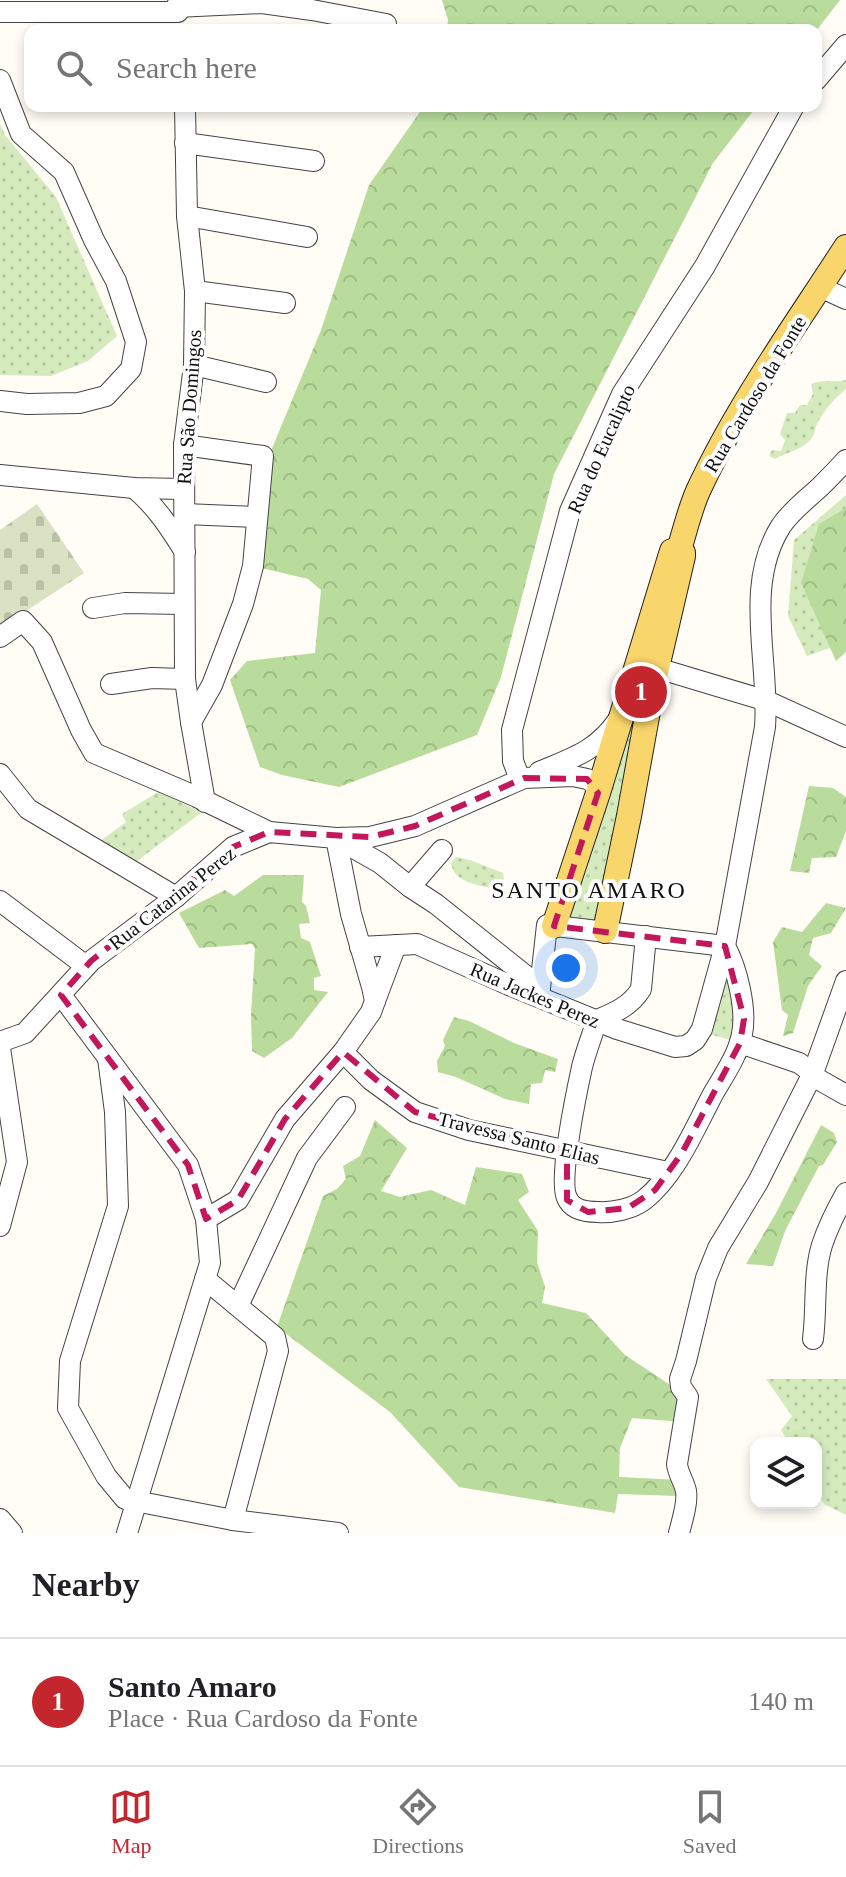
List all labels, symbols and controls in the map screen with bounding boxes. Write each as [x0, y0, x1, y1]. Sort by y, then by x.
search box [24, 24, 822, 112]
icon: search [52, 46, 96, 90]
text: Search here [116, 51, 257, 84]
street label: Rua Cardoso da Fonte [700, 312, 810, 476]
street label: Rua São Domingos [173, 328, 206, 485]
street label: Rua do Eucalipto [563, 381, 640, 517]
pin: 1 [615, 662, 667, 722]
street label: Rua Catarina Perez [104, 842, 240, 954]
district label: SANTO AMARO [491, 877, 687, 903]
your location [546, 948, 586, 988]
street label: Rua Jackes Perez [467, 958, 603, 1032]
street label: Travessa Santo Elias [436, 1107, 602, 1169]
map controls [750, 1437, 822, 1509]
button: layers [750, 1437, 822, 1509]
text: Nearby [32, 1566, 140, 1603]
text: Santo Amaro [108, 1670, 277, 1703]
text: 1 [52, 1687, 65, 1716]
text: 140 m [748, 1687, 814, 1716]
text: Place · Rua Cardoso da Fonte [108, 1704, 418, 1733]
tab: Map [109, 1785, 153, 1859]
tab: Directions [372, 1785, 464, 1859]
tab: Saved [683, 1785, 737, 1859]

